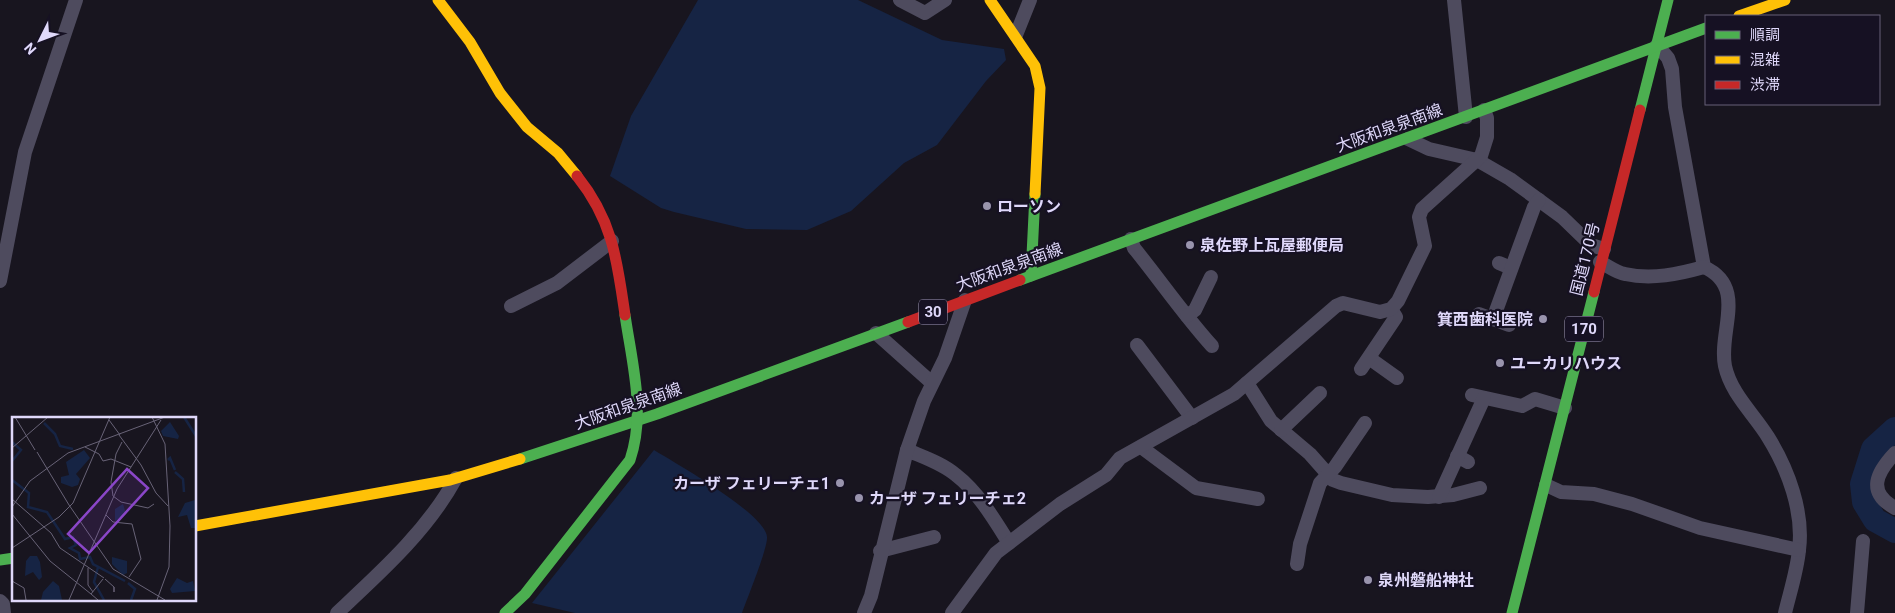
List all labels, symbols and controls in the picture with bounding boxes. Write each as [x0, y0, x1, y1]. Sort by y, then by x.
north arrow [15, 15, 65, 65]
legend [1705, 15, 1880, 105]
text: 順調 [1750, 26, 1780, 44]
text: N [21, 40, 40, 58]
text: 混雑 [1750, 51, 1780, 69]
text: 渋滞 [1750, 76, 1780, 94]
street label: 大阪和泉泉南線 [1333, 100, 1445, 156]
place label: ローソン [997, 197, 1061, 216]
marker: ローソン [981, 200, 993, 212]
street label: 国道170号 [1567, 220, 1603, 298]
place label: 泉佐野上瓦屋郵便局 [1200, 236, 1344, 255]
street label: 大阪和泉泉南線 [953, 239, 1065, 295]
marker: 泉佐野上瓦屋郵便局 [1184, 239, 1196, 251]
road number: 30 [919, 300, 947, 324]
place label: 箕西歯科医院 [1437, 310, 1533, 329]
marker: 箕西歯科医院 [1537, 313, 1549, 325]
road number: 170 [1565, 316, 1603, 342]
place label: ユーカリハウス [1510, 354, 1622, 373]
marker: ユーカリハウス [1494, 357, 1506, 369]
street label: 大阪和泉泉南線 [572, 379, 684, 433]
inset map [12, 417, 196, 600]
place label: カーザ フェリーチェ1 [673, 474, 830, 493]
marker: カーザ フェリーチェ1 [834, 477, 846, 489]
place label: カーザ フェリーチェ2 [869, 489, 1026, 508]
marker: カーザ フェリーチェ2 [853, 492, 865, 504]
place label: 泉州磐船神社 [1378, 571, 1474, 590]
marker: 泉州磐船神社 [1362, 574, 1374, 586]

